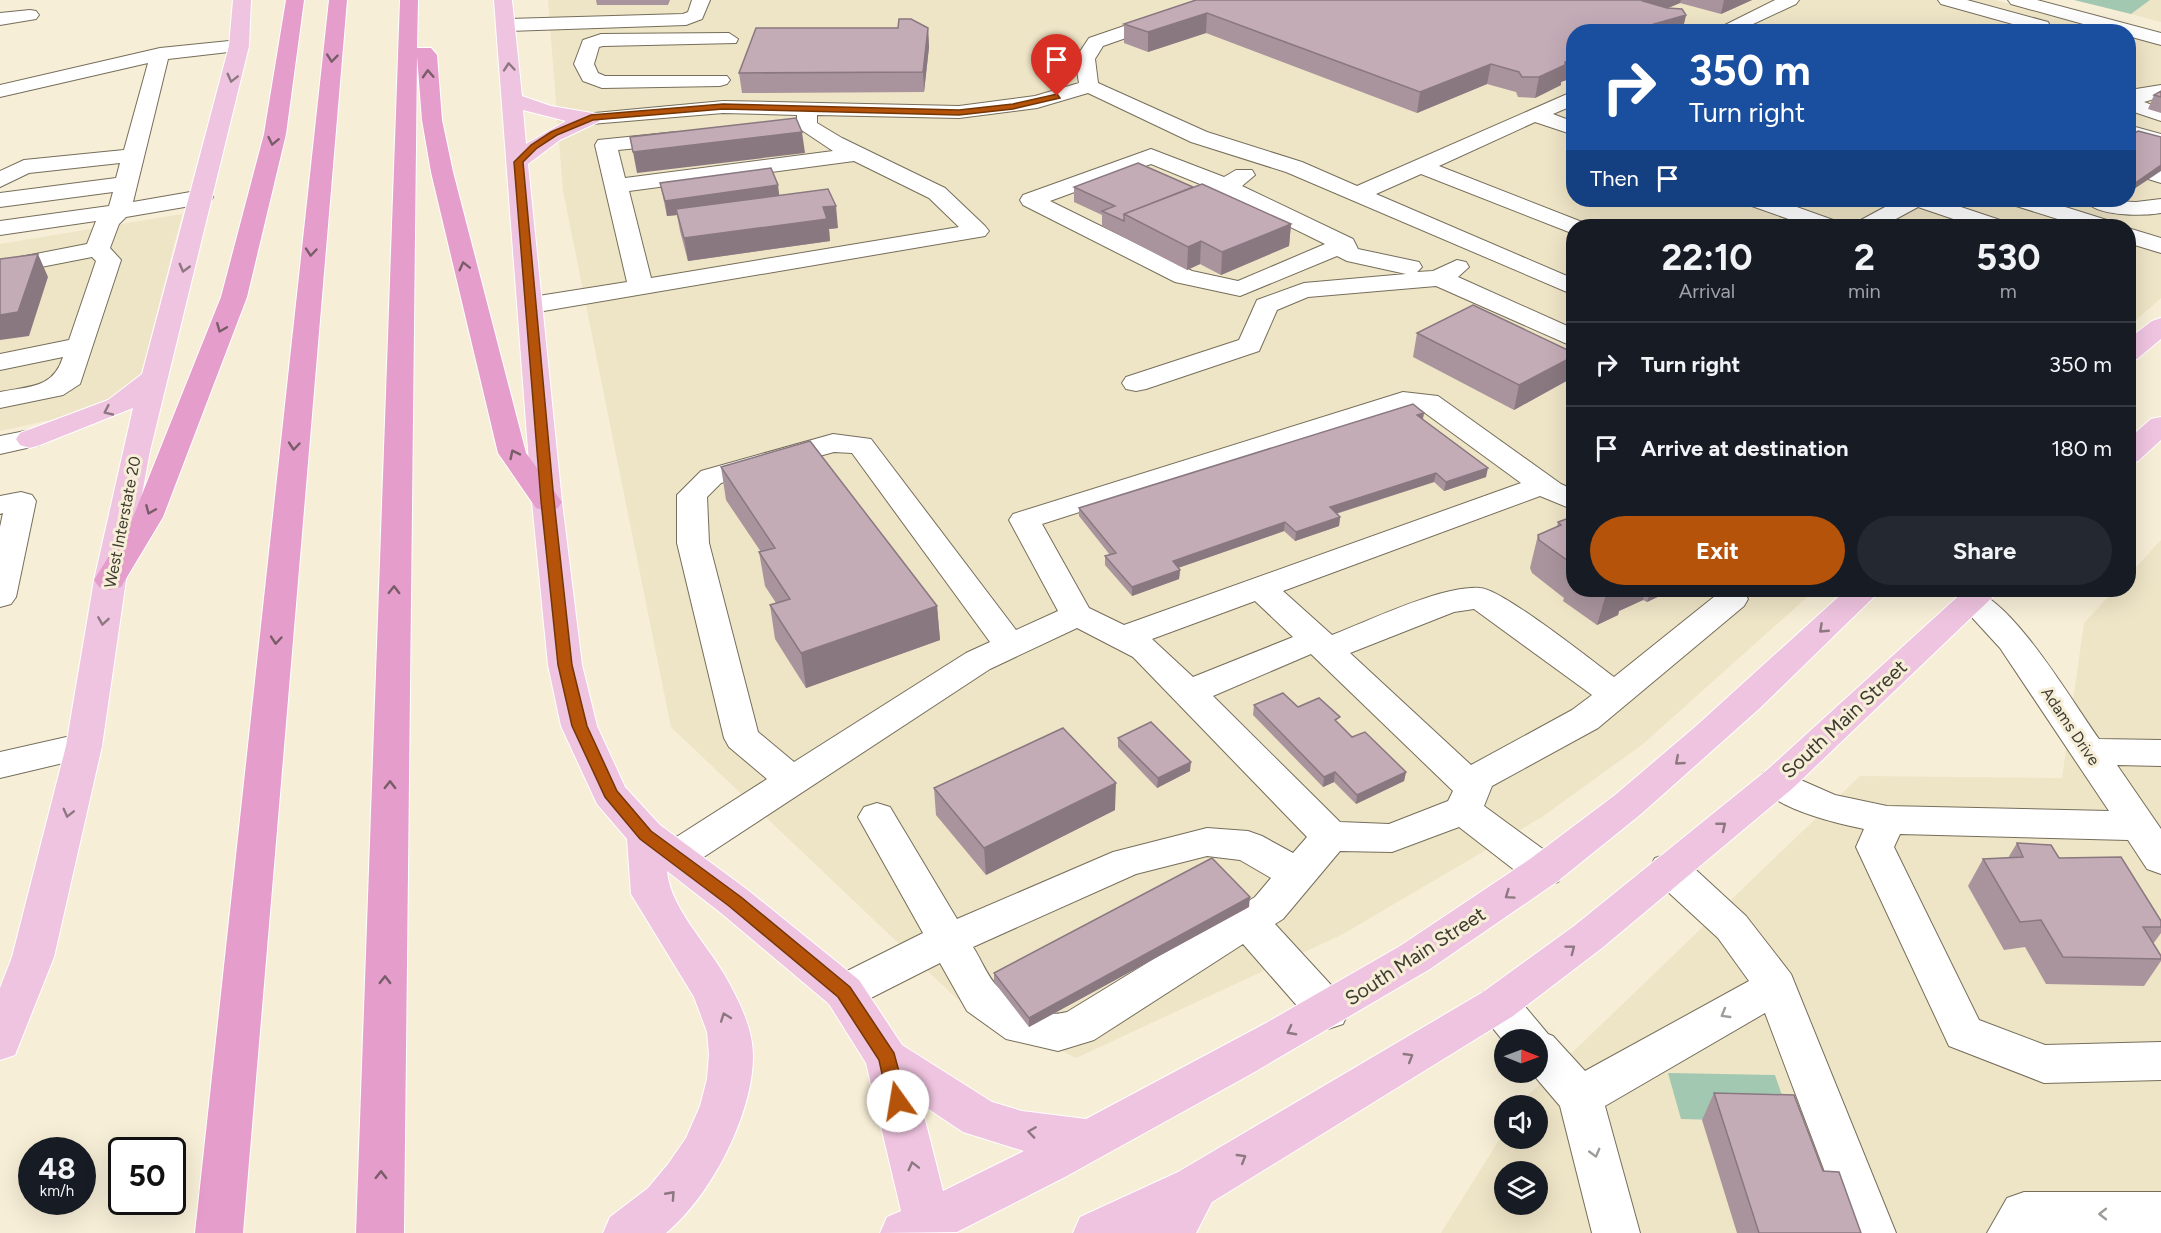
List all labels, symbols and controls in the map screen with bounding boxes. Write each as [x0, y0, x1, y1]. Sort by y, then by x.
pin [1031, 34, 1082, 96]
icon: arrive [1040, 43, 1073, 76]
text: 350 m [1689, 45, 1811, 96]
icon: right [1590, 48, 1668, 126]
one-way arrow [326, 54, 338, 63]
one-way arrow [502, 62, 515, 71]
one-way arrow [421, 70, 434, 79]
one-way arrow [226, 73, 239, 83]
text: Turn right [1689, 96, 1805, 129]
one-way arrow [267, 135, 280, 145]
icon: arrive [1651, 162, 1684, 195]
text: Then [1590, 165, 1639, 192]
text: 22:10 [1661, 236, 1753, 279]
text: 2 [1854, 236, 1875, 279]
text: 530 [1976, 236, 2041, 279]
one-way arrow [305, 247, 318, 257]
one-way arrow [458, 261, 471, 271]
one-way arrow [179, 262, 191, 272]
text: Arrival [1679, 279, 1735, 303]
text: min [1848, 279, 1881, 303]
text: m [2000, 279, 2017, 303]
one-way arrow [216, 323, 229, 333]
icon: right [1590, 348, 1623, 381]
text: Turn right [1641, 351, 1740, 378]
text: 350 m [2049, 351, 2112, 378]
one-way arrow [103, 403, 114, 415]
icon: arrive [1590, 432, 1623, 465]
text: Arrive at destination [1641, 435, 1849, 462]
text: 180 m [2051, 435, 2112, 462]
one-way arrow [287, 442, 300, 451]
one-way arrow [510, 449, 522, 460]
street label: West Interstate 20 [100, 455, 145, 590]
one-way arrow [145, 504, 157, 515]
button: Exit [1590, 516, 1845, 585]
button: Share [1857, 516, 2112, 585]
one-way arrow [388, 585, 400, 594]
one-way arrow [98, 617, 110, 626]
one-way arrow [1819, 622, 1830, 633]
one-way arrow [270, 636, 283, 645]
street label: South Main Street [1776, 655, 1912, 783]
street label: Adams Drive [2037, 684, 2104, 769]
one-way arrow [1675, 754, 1686, 765]
one-way arrow [383, 780, 396, 789]
one-way arrow [63, 808, 76, 818]
one-way arrow [1715, 822, 1726, 833]
one-way arrow [1505, 888, 1516, 899]
street label: South Main Street [1340, 902, 1490, 1010]
one-way arrow [1565, 946, 1576, 957]
one-way arrow [379, 975, 391, 984]
one-way arrow [1721, 1007, 1732, 1019]
one-way arrow [720, 1012, 733, 1023]
one-way arrow [1286, 1024, 1297, 1035]
north arrow [1494, 1029, 1548, 1083]
map controls [1494, 1029, 1548, 1215]
one-way arrow [1403, 1053, 1413, 1065]
position arrow [866, 1069, 930, 1133]
button: sound [1494, 1095, 1548, 1149]
one-way arrow [1028, 1127, 1037, 1139]
speed limit sign: 50 [108, 1137, 186, 1215]
one-way arrow [1588, 1148, 1600, 1158]
text: 48 [38, 1150, 76, 1187]
one-way arrow [1236, 1154, 1246, 1165]
one-way arrow [907, 1161, 920, 1171]
button: layers [1494, 1161, 1548, 1215]
one-way arrow [375, 1170, 387, 1179]
text: km/h [40, 1182, 74, 1200]
one-way arrow [664, 1192, 675, 1203]
one-way arrow [2098, 1208, 2107, 1220]

